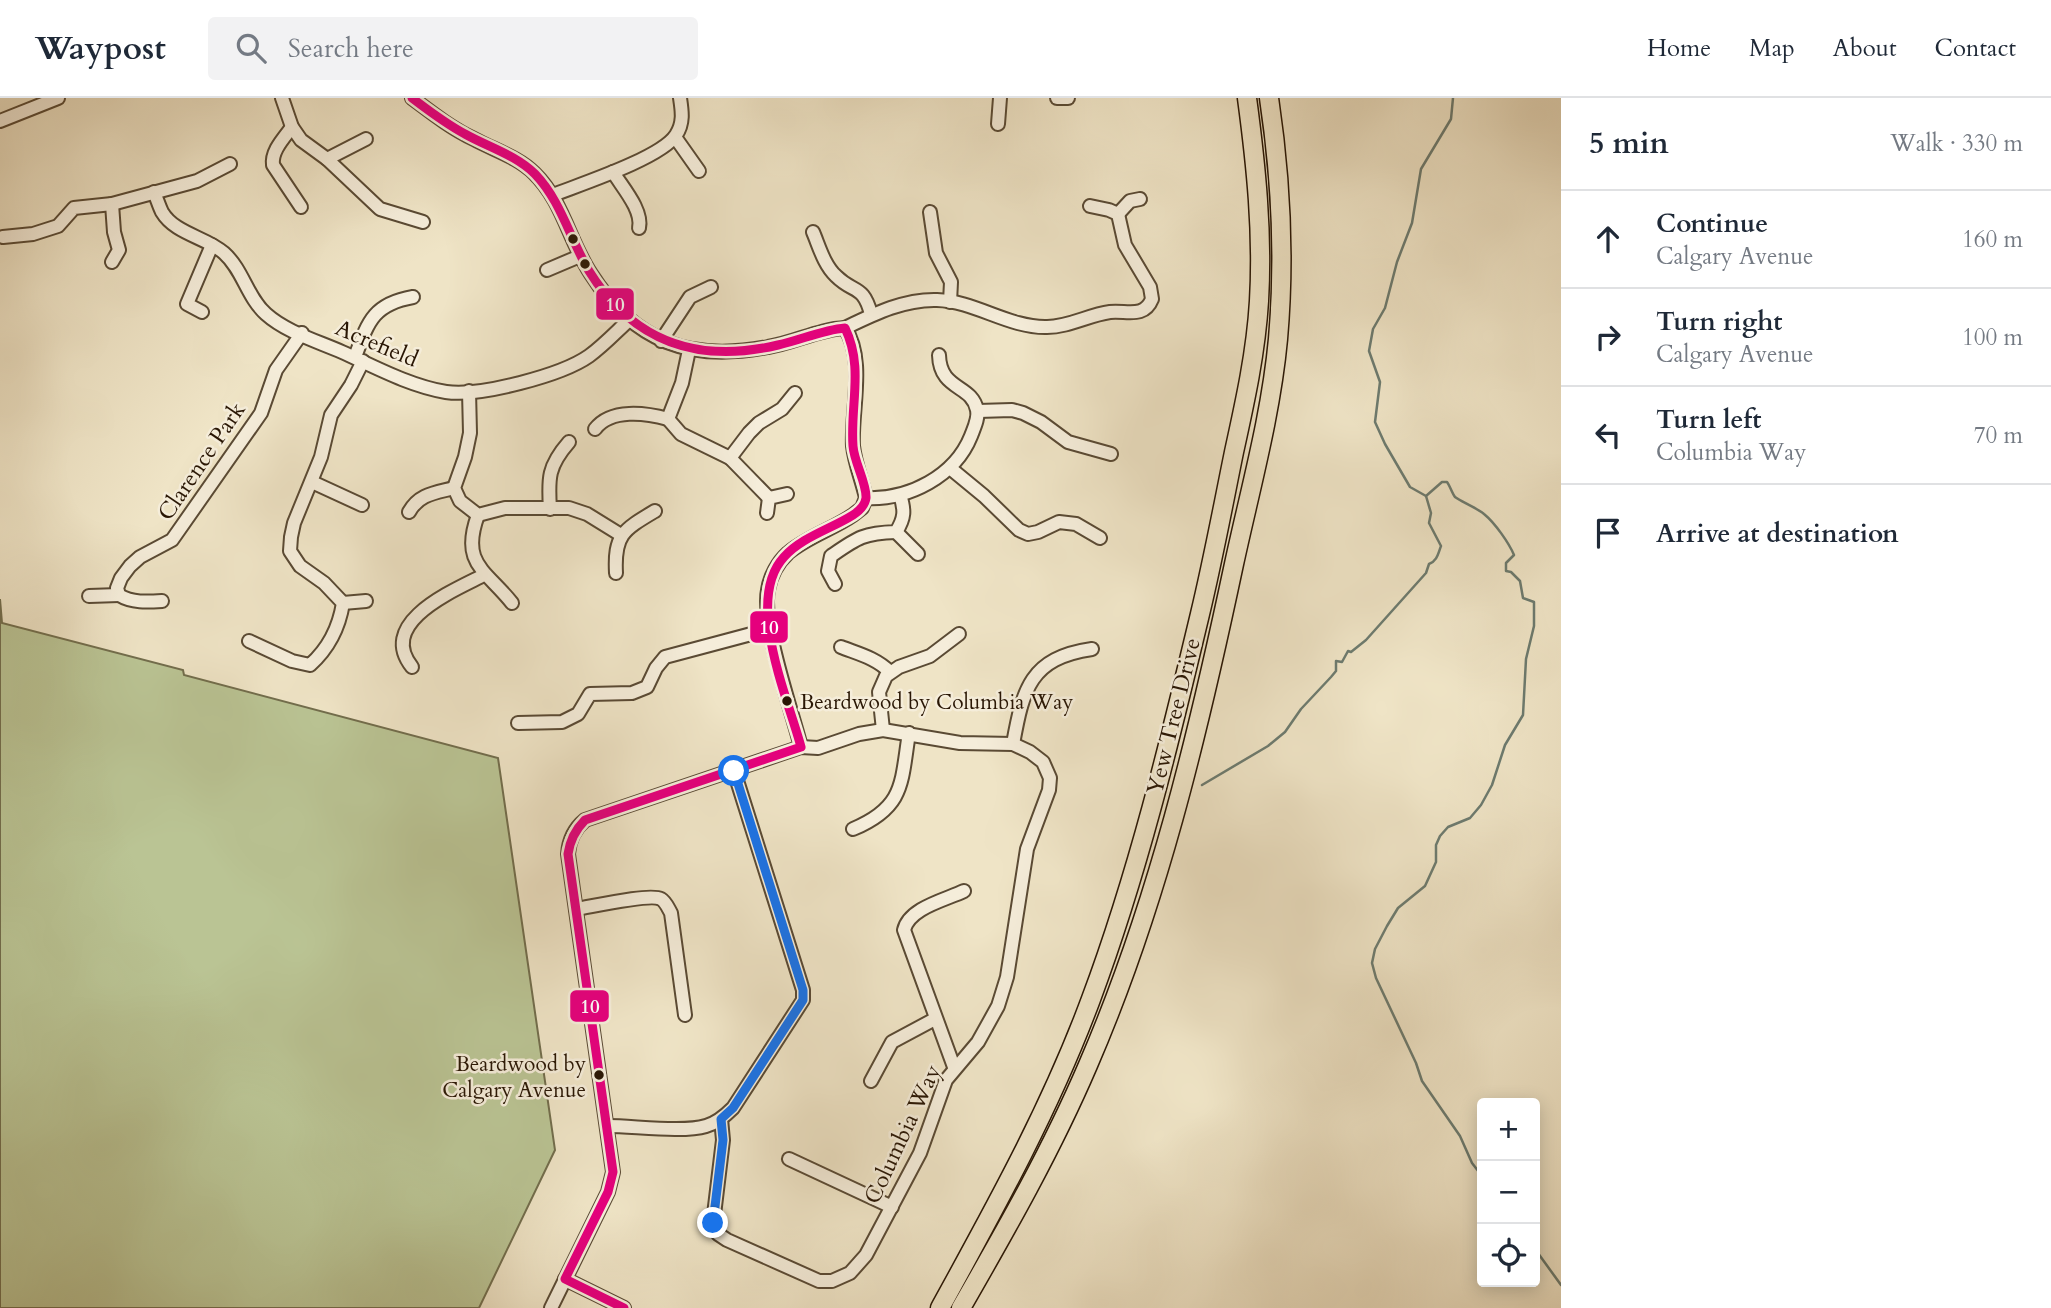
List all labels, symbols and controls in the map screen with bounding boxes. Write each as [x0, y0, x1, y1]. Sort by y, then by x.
search box [208, 17, 698, 80]
text: Waypost [35, 26, 166, 71]
icon: search [232, 29, 270, 67]
text: Search here [288, 31, 414, 66]
text: Home [1647, 32, 1711, 65]
text: Map [1749, 32, 1795, 65]
text: About [1833, 32, 1897, 65]
text: Contact [1935, 32, 2016, 65]
text: 5 min [1589, 123, 1669, 164]
text: Walk · 330 m [1890, 128, 2023, 159]
text: Continue [1656, 206, 1768, 241]
icon: ahead [1589, 220, 1627, 258]
text: 160 m [1962, 224, 2023, 255]
unlabelled marker [566, 232, 580, 246]
text: Calgary Avenue [1656, 241, 1814, 272]
unlabelled marker [578, 257, 592, 271]
line badge: 10 [595, 287, 635, 321]
text: 10 [605, 292, 625, 318]
text: Turn right [1656, 304, 1783, 339]
street label: Acrefield [331, 312, 424, 375]
icon: right [1589, 318, 1627, 356]
text: 100 m [1962, 322, 2023, 353]
text: Calgary Avenue [1656, 339, 1814, 370]
street label: Clarence Park [150, 395, 253, 527]
text: Turn left [1656, 402, 1761, 437]
icon: left [1589, 416, 1627, 454]
text: 70 m [1974, 420, 2023, 451]
text: Columbia Way [1656, 437, 1806, 468]
icon: arrive [1589, 514, 1627, 552]
text: Arrive at destination [1656, 516, 1899, 551]
line badge: 10 [749, 610, 789, 644]
text: 10 [759, 615, 779, 641]
street label: Yew Tree Drive [1139, 635, 1208, 798]
place label: Beardwood by Columbia Way [800, 688, 1073, 717]
marker: Beardwood by Columbia Way [780, 694, 794, 708]
route start [718, 755, 749, 786]
line badge: 10 [569, 989, 610, 1023]
text: 10 [580, 994, 600, 1020]
place label: Beardwood by Calgary Avenue [442, 1050, 586, 1105]
street label: Columbia Way [857, 1060, 948, 1209]
marker: Beardwood by Calgary Avenue [592, 1068, 606, 1082]
map controls [1477, 1098, 1540, 1287]
button: + [1477, 1098, 1540, 1161]
button: − [1477, 1161, 1540, 1224]
route end [697, 1207, 728, 1238]
button: locate [1477, 1224, 1540, 1287]

